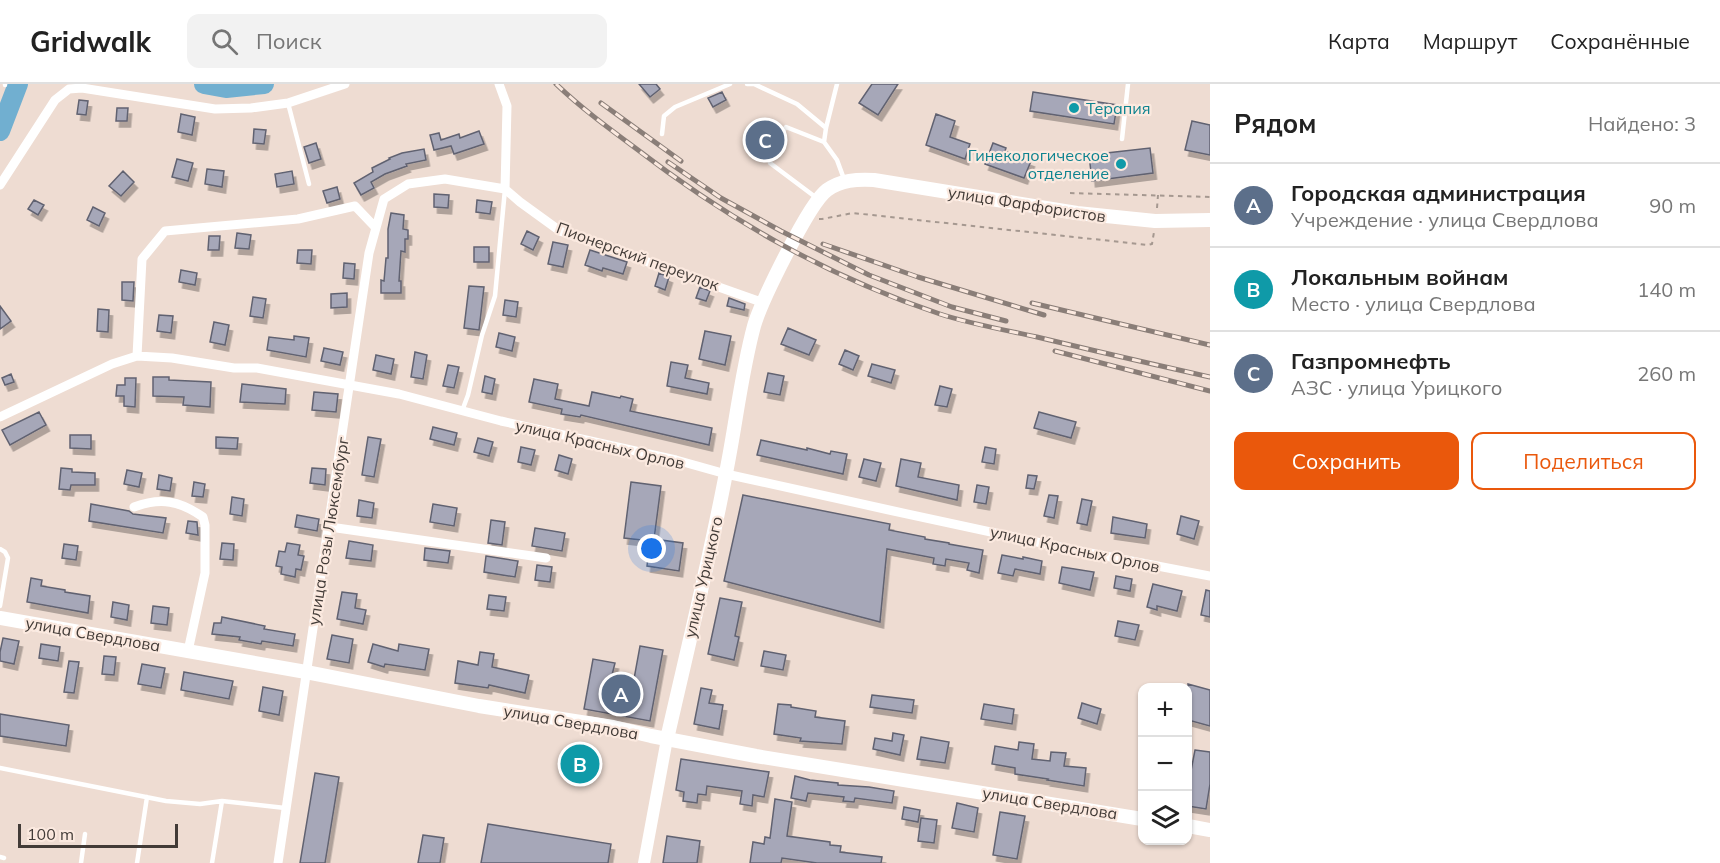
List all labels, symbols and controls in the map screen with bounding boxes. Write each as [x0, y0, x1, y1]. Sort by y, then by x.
search box [187, 14, 607, 68]
text: Gridwalk [30, 24, 151, 59]
icon: search [208, 25, 241, 58]
text: Поиск [256, 27, 322, 55]
text: Карта [1328, 28, 1390, 54]
text: Маршрут [1423, 28, 1517, 54]
text: Сохранённые [1550, 28, 1690, 54]
place label: Терапия [1086, 98, 1151, 118]
marker: Терапия [1067, 101, 1081, 115]
text: Рядом [1234, 107, 1317, 140]
text: Найдено: 3 [1588, 111, 1696, 136]
pin: C [746, 118, 784, 162]
place label: Гинекологическое отделение [968, 145, 1109, 183]
marker: Гинекологическое отделение [1114, 157, 1128, 171]
text: Городская администрация [1291, 179, 1586, 207]
street label: улица Фарфористов [947, 182, 1107, 226]
text: A [1246, 193, 1261, 218]
text: 90 m [1649, 193, 1696, 218]
text: Учреждение · улица Свердлова [1291, 207, 1599, 232]
street label: Пионерский переулок [554, 217, 722, 295]
text: Локальным войнам [1291, 263, 1508, 291]
text: B [1247, 277, 1260, 302]
text: 140 m [1637, 277, 1696, 302]
text: Место · улица Свердлова [1291, 291, 1536, 316]
text: Газпромнефть [1291, 347, 1451, 375]
text: C [1247, 361, 1260, 386]
text: 260 m [1637, 361, 1696, 386]
text: АЗС · улица Урицкого [1291, 375, 1502, 400]
street label: улица Красных Орлов [514, 415, 687, 473]
button: Сохранить [1234, 432, 1459, 490]
button: Поделиться [1471, 432, 1696, 490]
street label: улица Розы Люксембург [303, 435, 353, 627]
street label: улица Урицкого [679, 514, 727, 640]
street label: улица Красных Орлов [988, 521, 1162, 577]
your location [637, 534, 666, 563]
street label: улица Свердлова [24, 612, 162, 656]
pin: A [602, 672, 640, 716]
map controls [1138, 683, 1192, 845]
button: + [1138, 683, 1192, 737]
street label: улица Свердлова [502, 700, 640, 744]
button: − [1138, 737, 1192, 791]
pin: B [560, 742, 600, 786]
street label: улица Свердлова [981, 782, 1119, 824]
button: layers [1138, 791, 1192, 845]
scale bar [18, 821, 178, 848]
text: 100 m [27, 824, 74, 844]

